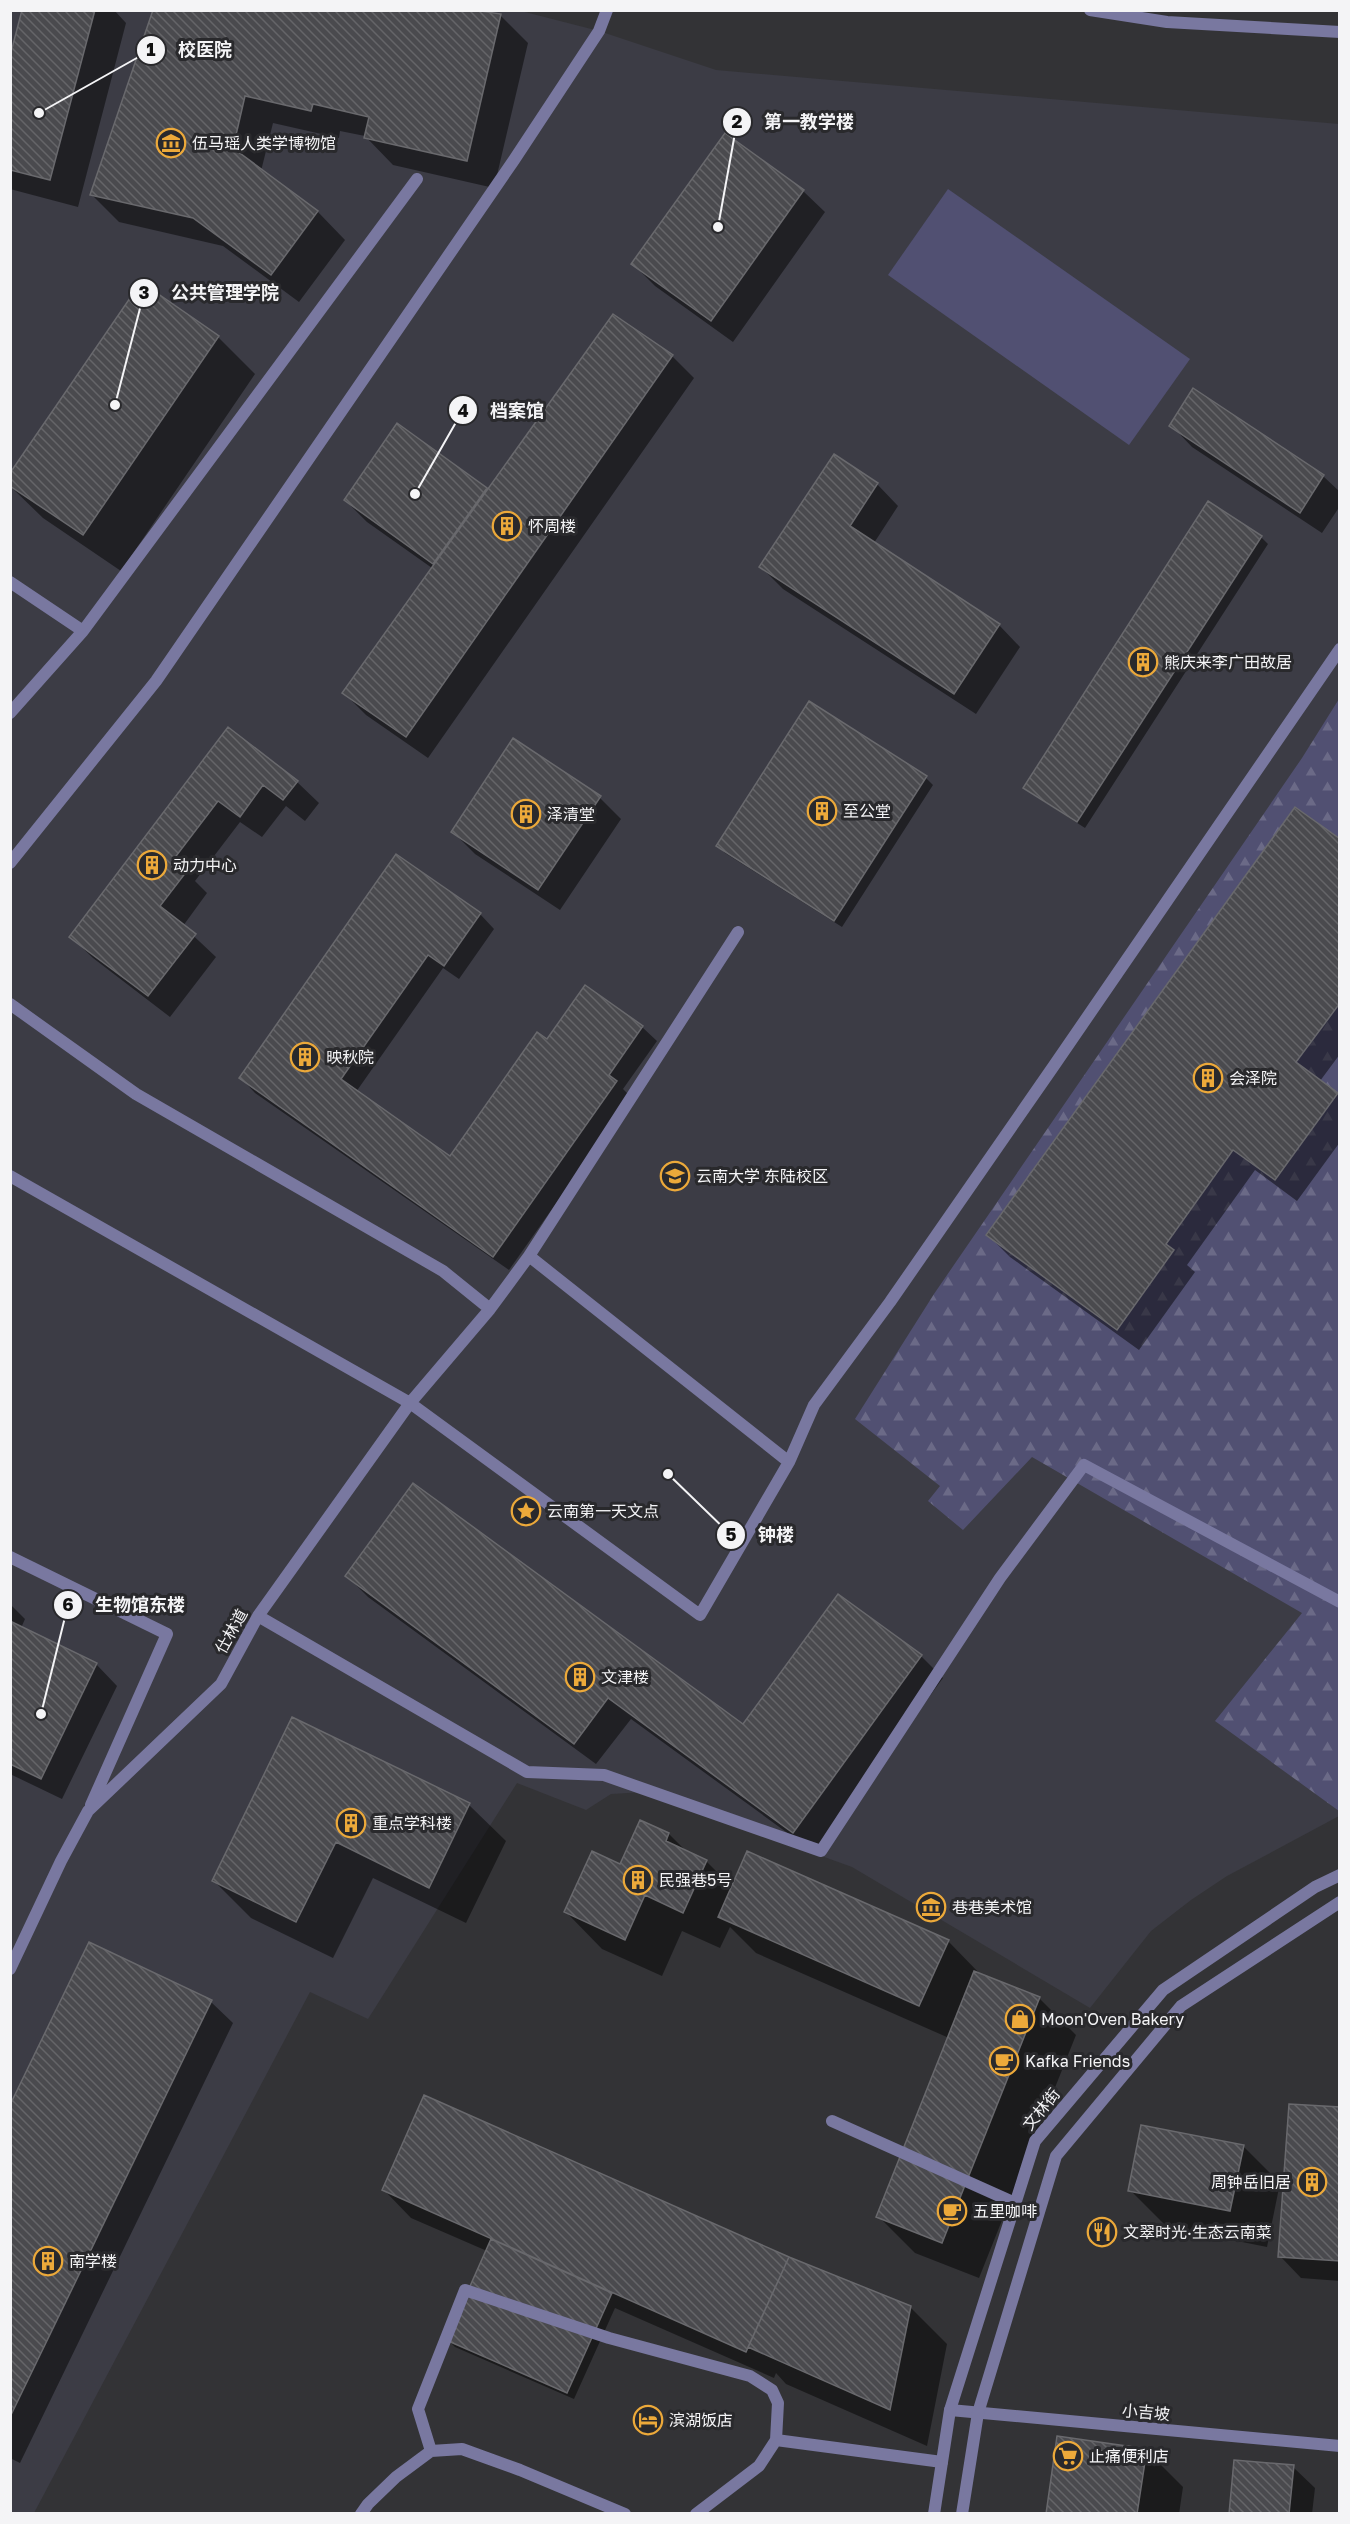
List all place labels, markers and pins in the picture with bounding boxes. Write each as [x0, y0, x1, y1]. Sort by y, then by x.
callout: 校医院 [136, 32, 244, 68]
callout: 第一教学楼 [722, 104, 866, 140]
museum icon: 伍马瑶人类学博物馆 [155, 127, 187, 159]
place label: 伍马瑶人类学博物馆 [192, 133, 336, 153]
callout: 公共管理学院 [129, 275, 291, 311]
callout: 档案馆 [448, 392, 556, 428]
building icon: 怀周楼 [491, 510, 523, 542]
place label: 怀周楼 [528, 516, 576, 536]
building icon: 熊庆来李广田故居 [1127, 646, 1159, 678]
place label: 熊庆来李广田故居 [1164, 652, 1292, 672]
building icon: 至公堂 [806, 795, 838, 827]
building icon: 泽清堂 [510, 798, 542, 830]
place label: 至公堂 [843, 801, 891, 821]
place label: 泽清堂 [547, 804, 595, 824]
building icon: 动力中心 [136, 849, 168, 881]
place label: 动力中心 [173, 855, 237, 875]
building icon: 映秋院 [289, 1041, 321, 1073]
place label: 映秋院 [326, 1047, 374, 1067]
building icon: 会泽院 [1192, 1062, 1224, 1094]
place label: 会泽院 [1229, 1068, 1277, 1088]
school or university icon: 云南大学 东陆校区 [659, 1160, 691, 1192]
place label: 云南大学 东陆校区 [696, 1166, 828, 1186]
place icon: 云南第一天文点 [510, 1495, 542, 1527]
place label: 云南第一天文点 [547, 1501, 659, 1521]
callout: 钟楼 [716, 1517, 806, 1553]
callout: 生物馆东楼 [53, 1587, 197, 1623]
building icon: 文津楼 [564, 1661, 596, 1693]
place label: 文津楼 [601, 1667, 649, 1687]
building icon: 重点学科楼 [335, 1807, 367, 1839]
place label: 重点学科楼 [372, 1813, 452, 1833]
building icon: 民强巷5号 [622, 1864, 654, 1896]
place label: 民强巷5号 [659, 1870, 732, 1890]
museum icon: 巷巷美术馆 [915, 1891, 947, 1923]
place label: 巷巷美术馆 [952, 1897, 1032, 1917]
shop icon: Moon'Oven Bakery [1004, 2003, 1036, 2035]
place label: Moon'Oven Bakery [1041, 2009, 1184, 2029]
cafe icon: Kafka Friends [988, 2045, 1020, 2077]
place label: Kafka Friends [1025, 2051, 1130, 2071]
building icon: 周钟岳旧居 [1296, 2166, 1328, 2198]
place label: 周钟岳旧居 [1211, 2172, 1291, 2192]
cafe icon: 五里咖啡 [936, 2195, 968, 2227]
place label: 五里咖啡 [973, 2201, 1037, 2221]
restaurant icon: 文翠时光·生态云南菜 [1086, 2216, 1118, 2248]
place label: 文翠时光·生态云南菜 [1123, 2222, 1272, 2242]
building icon: 南学楼 [32, 2245, 64, 2277]
place label: 南学楼 [69, 2251, 117, 2271]
hotel icon: 滨湖饭店 [632, 2404, 664, 2436]
place label: 滨湖饭店 [669, 2410, 733, 2430]
supermarket icon: 止痛便利店 [1052, 2440, 1084, 2472]
place label: 止痛便利店 [1089, 2446, 1169, 2466]

